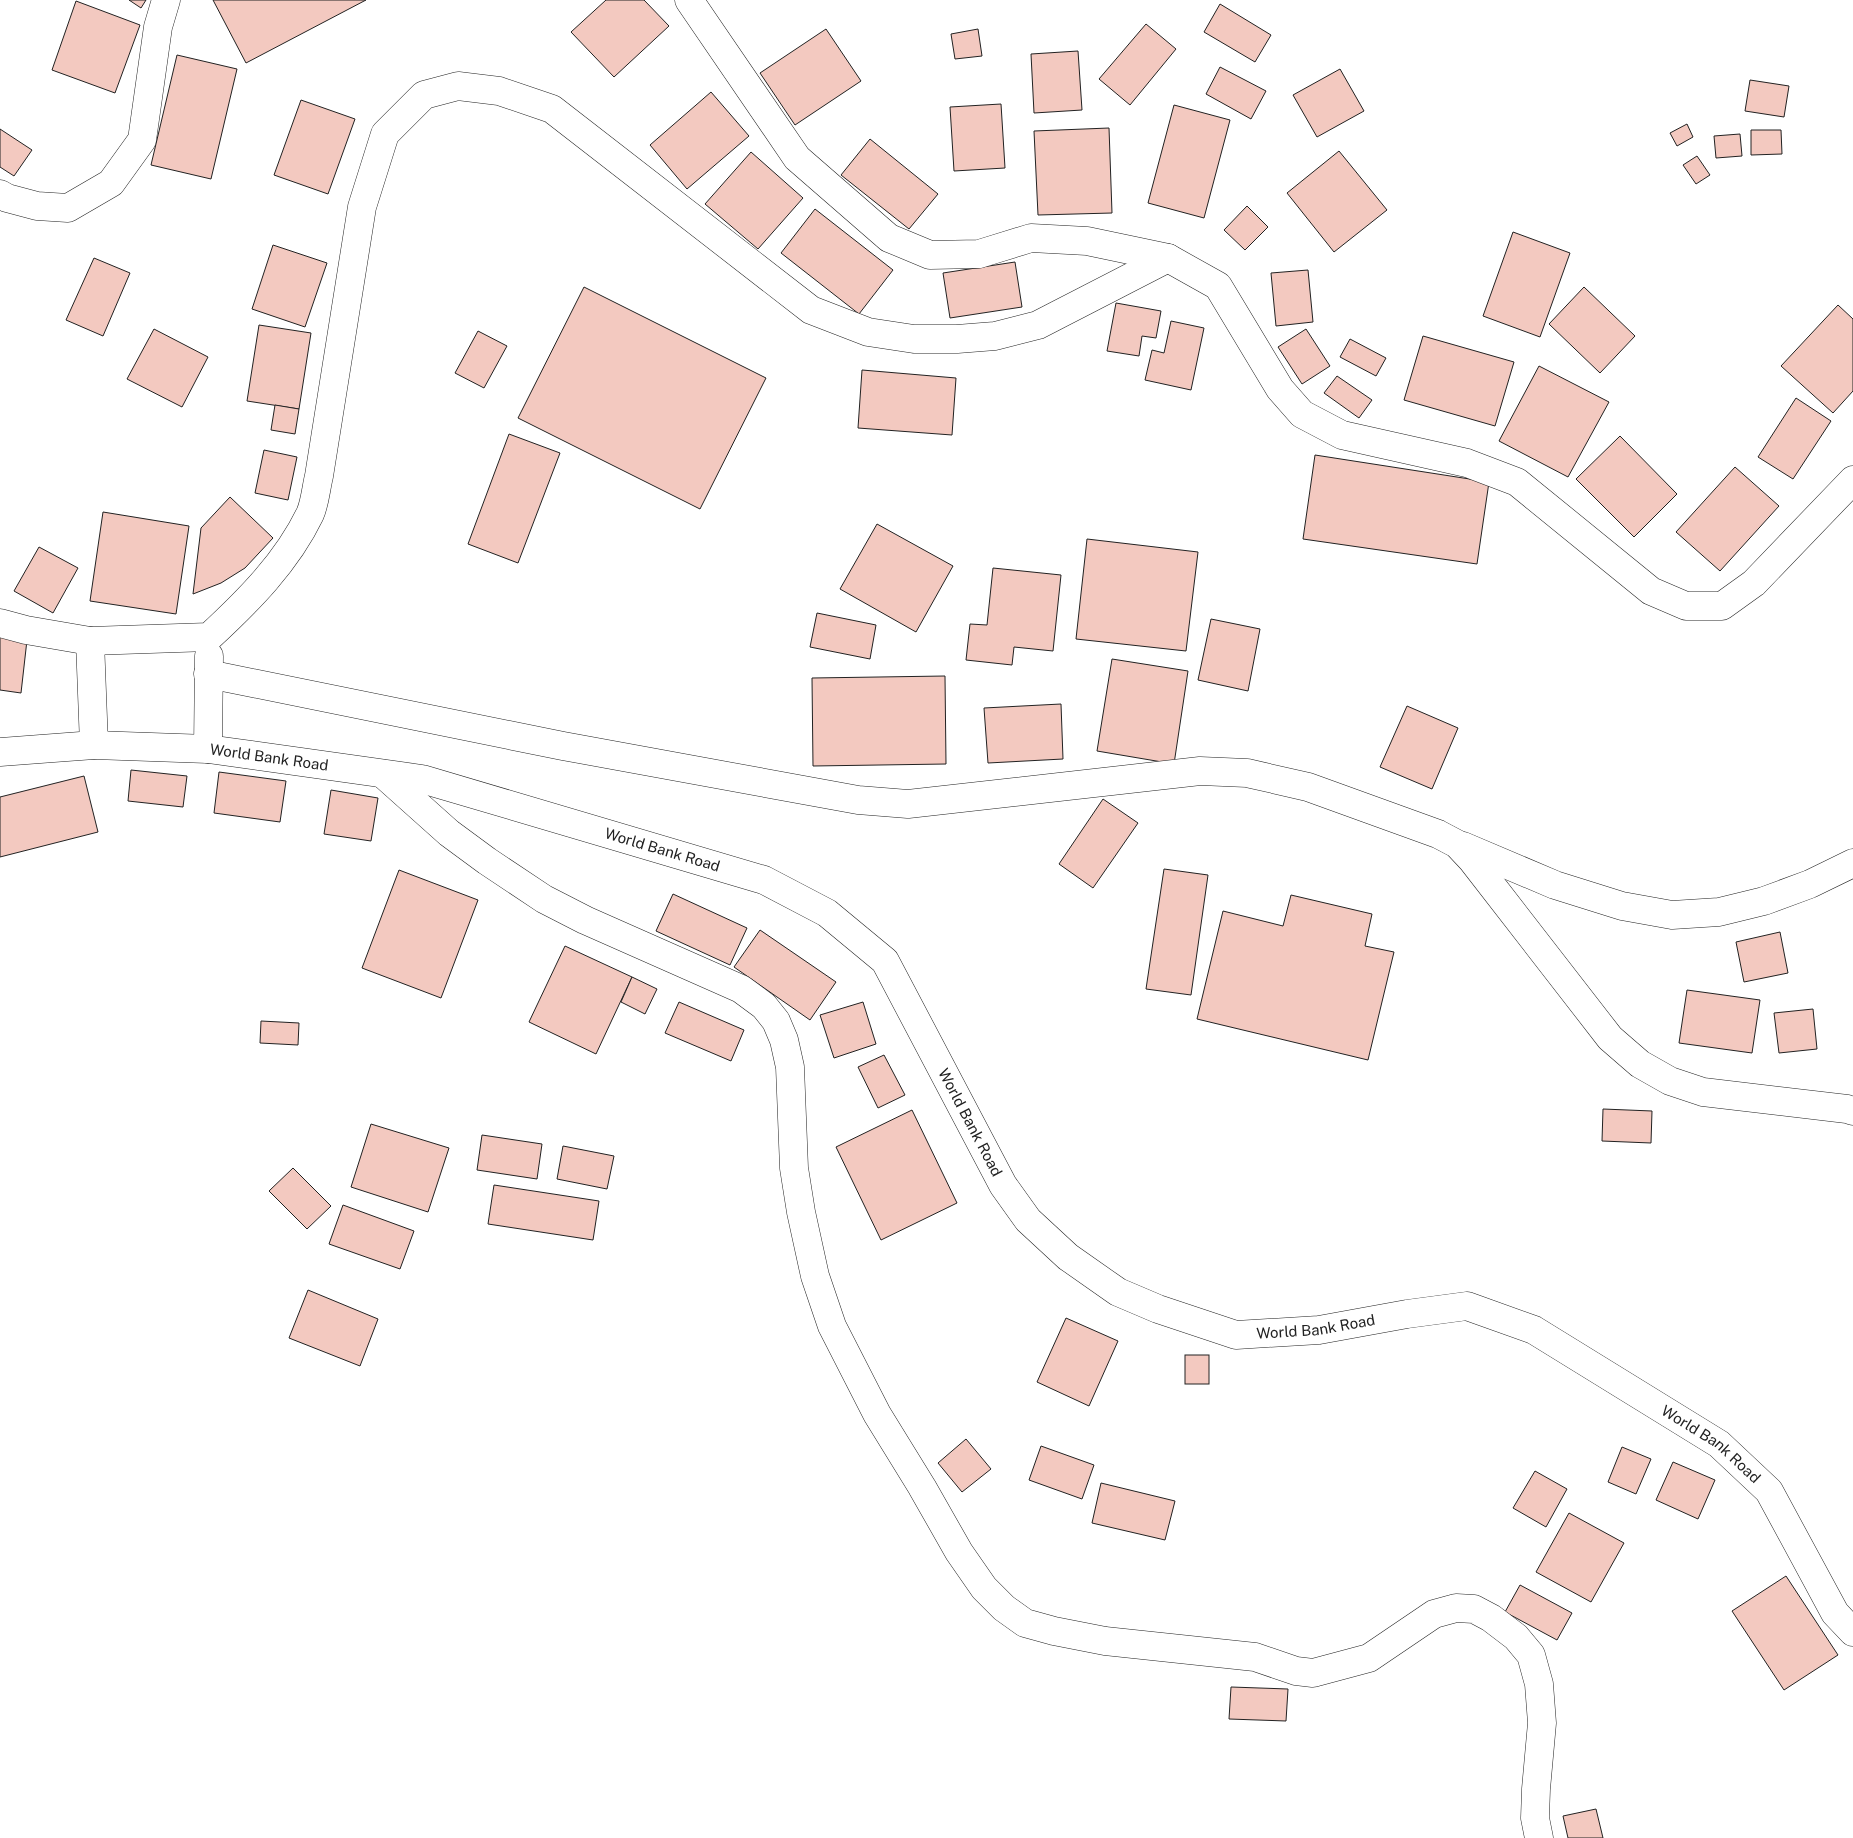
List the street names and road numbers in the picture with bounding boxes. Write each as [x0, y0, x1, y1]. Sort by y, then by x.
street label: World Bank Road [209, 740, 329, 774]
street label: World Bank Road [603, 824, 722, 875]
street label: World Bank Road [935, 1066, 1006, 1179]
street label: World Bank Road [1256, 1311, 1376, 1342]
street label: World Bank Road [1659, 1402, 1764, 1486]

